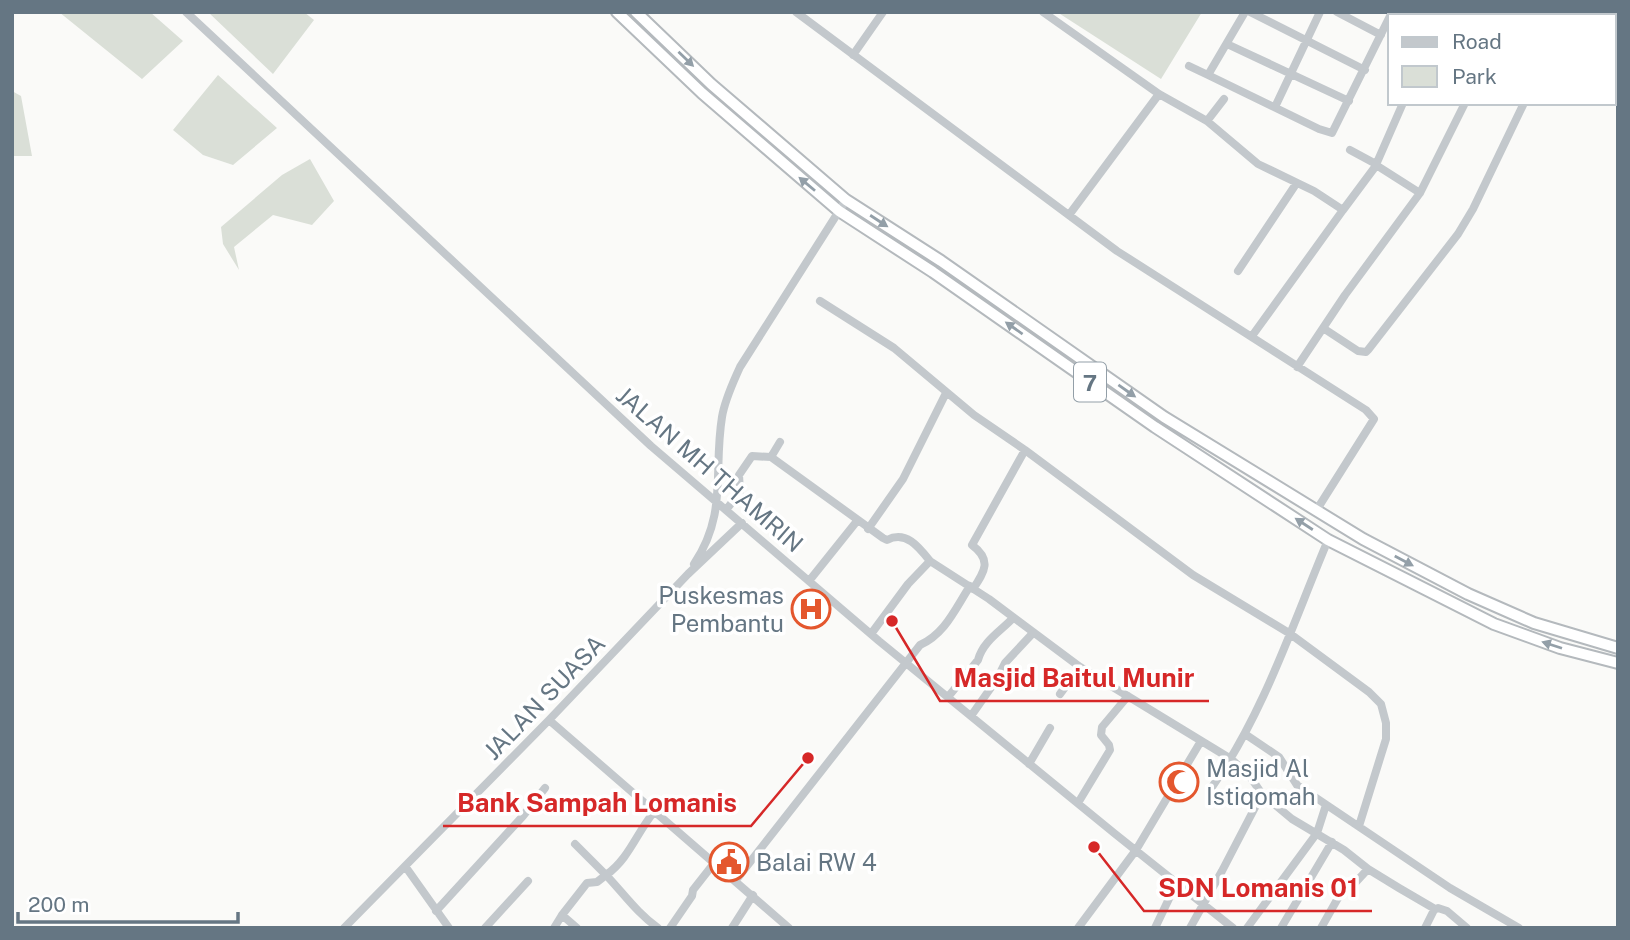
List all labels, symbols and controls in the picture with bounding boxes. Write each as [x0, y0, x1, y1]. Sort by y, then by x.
legend [1388, 14, 1616, 105]
text: Road [1452, 29, 1502, 54]
one-way arrow [677, 51, 694, 68]
text: Park [1452, 64, 1497, 89]
one-way arrow [799, 177, 816, 192]
one-way arrow [869, 214, 888, 227]
one-way arrow [1005, 321, 1023, 335]
road number: 7 [1074, 362, 1106, 402]
street label: JALAN MH THAMRIN [611, 380, 809, 558]
one-way arrow [1118, 384, 1136, 398]
one-way arrow [1295, 517, 1313, 531]
one-way arrow [1395, 555, 1414, 567]
place label: Puskesmas Pembantu [658, 581, 784, 637]
hospital icon: Puskesmas Pembantu [790, 588, 832, 630]
street label: JALAN SUASA [478, 629, 610, 765]
one-way arrow [1541, 639, 1562, 650]
callout: Masjid Baitul Munir [940, 654, 1209, 701]
text: Masjid Baitul Munir [953, 662, 1195, 693]
place label: Masjid Al Istiqomah [1206, 754, 1316, 810]
mosque icon: Masjid Al Istiqomah [1158, 761, 1200, 803]
callout: Bank Sampah Lomanis [443, 779, 751, 826]
text: Bank Sampah Lomanis [457, 787, 737, 818]
public building icon: Balai RW 4 [708, 841, 750, 883]
place label: Balai RW 4 [756, 848, 877, 876]
callout: SDN Lomanis 01 [1144, 864, 1372, 911]
text: SDN Lomanis 01 [1158, 872, 1358, 903]
scale bar [18, 880, 238, 924]
text: 200 m [28, 892, 89, 917]

